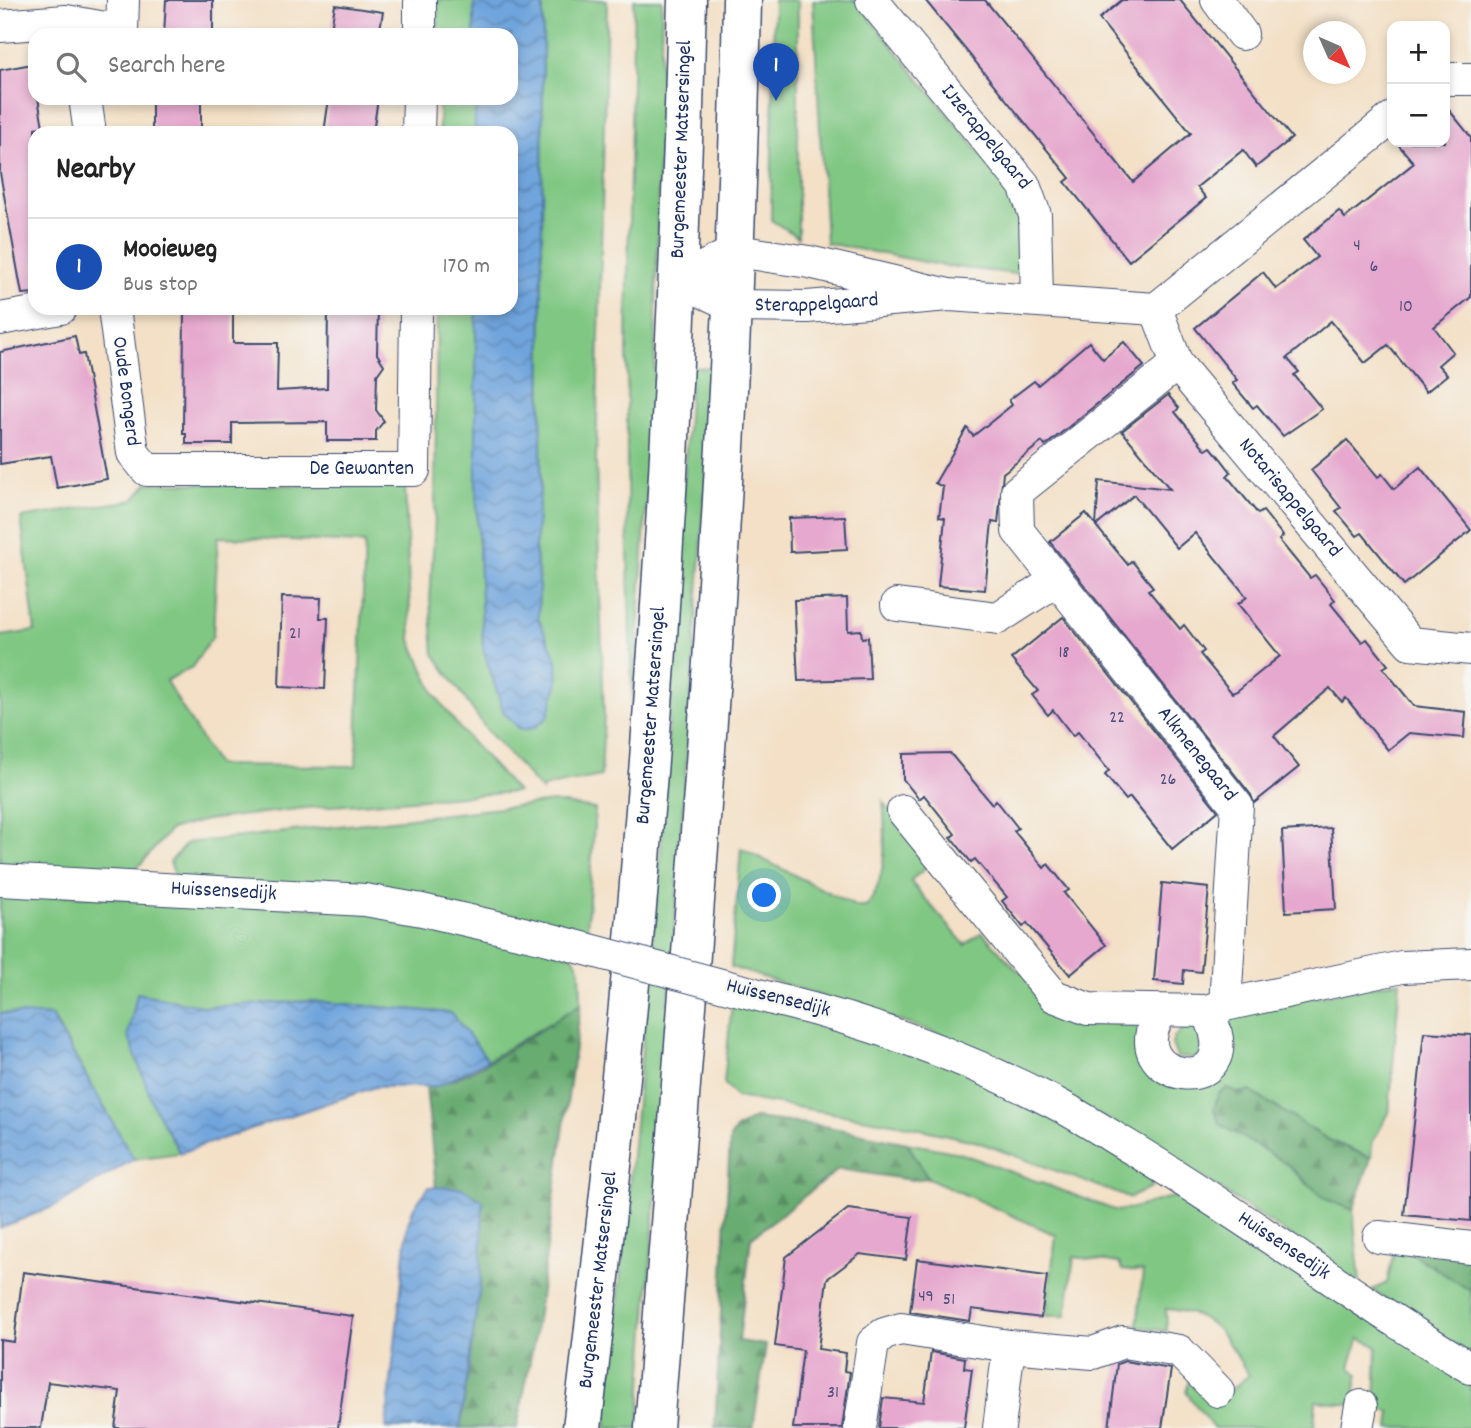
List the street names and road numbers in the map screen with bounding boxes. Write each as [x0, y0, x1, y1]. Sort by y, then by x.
street label: Burgemeester Matsersingel [664, 40, 701, 259]
street label: IJzerappelgaard [932, 78, 1038, 197]
street label: Sterappelgaard [754, 286, 880, 322]
street label: Oude Bongerd [103, 335, 147, 448]
street label: Notarisappelgaard [1230, 432, 1348, 565]
street label: De Gewanten [309, 455, 414, 485]
street label: Burgemeester Matsersingel [629, 606, 675, 826]
street label: Alkmenegaard [1149, 701, 1244, 809]
street label: Huissensedijk [170, 874, 278, 910]
street label: Huissensedijk [723, 972, 833, 1026]
street label: Burgemeester Matsersingel [572, 1170, 626, 1390]
street label: Huissensedijk [1231, 1204, 1336, 1289]

